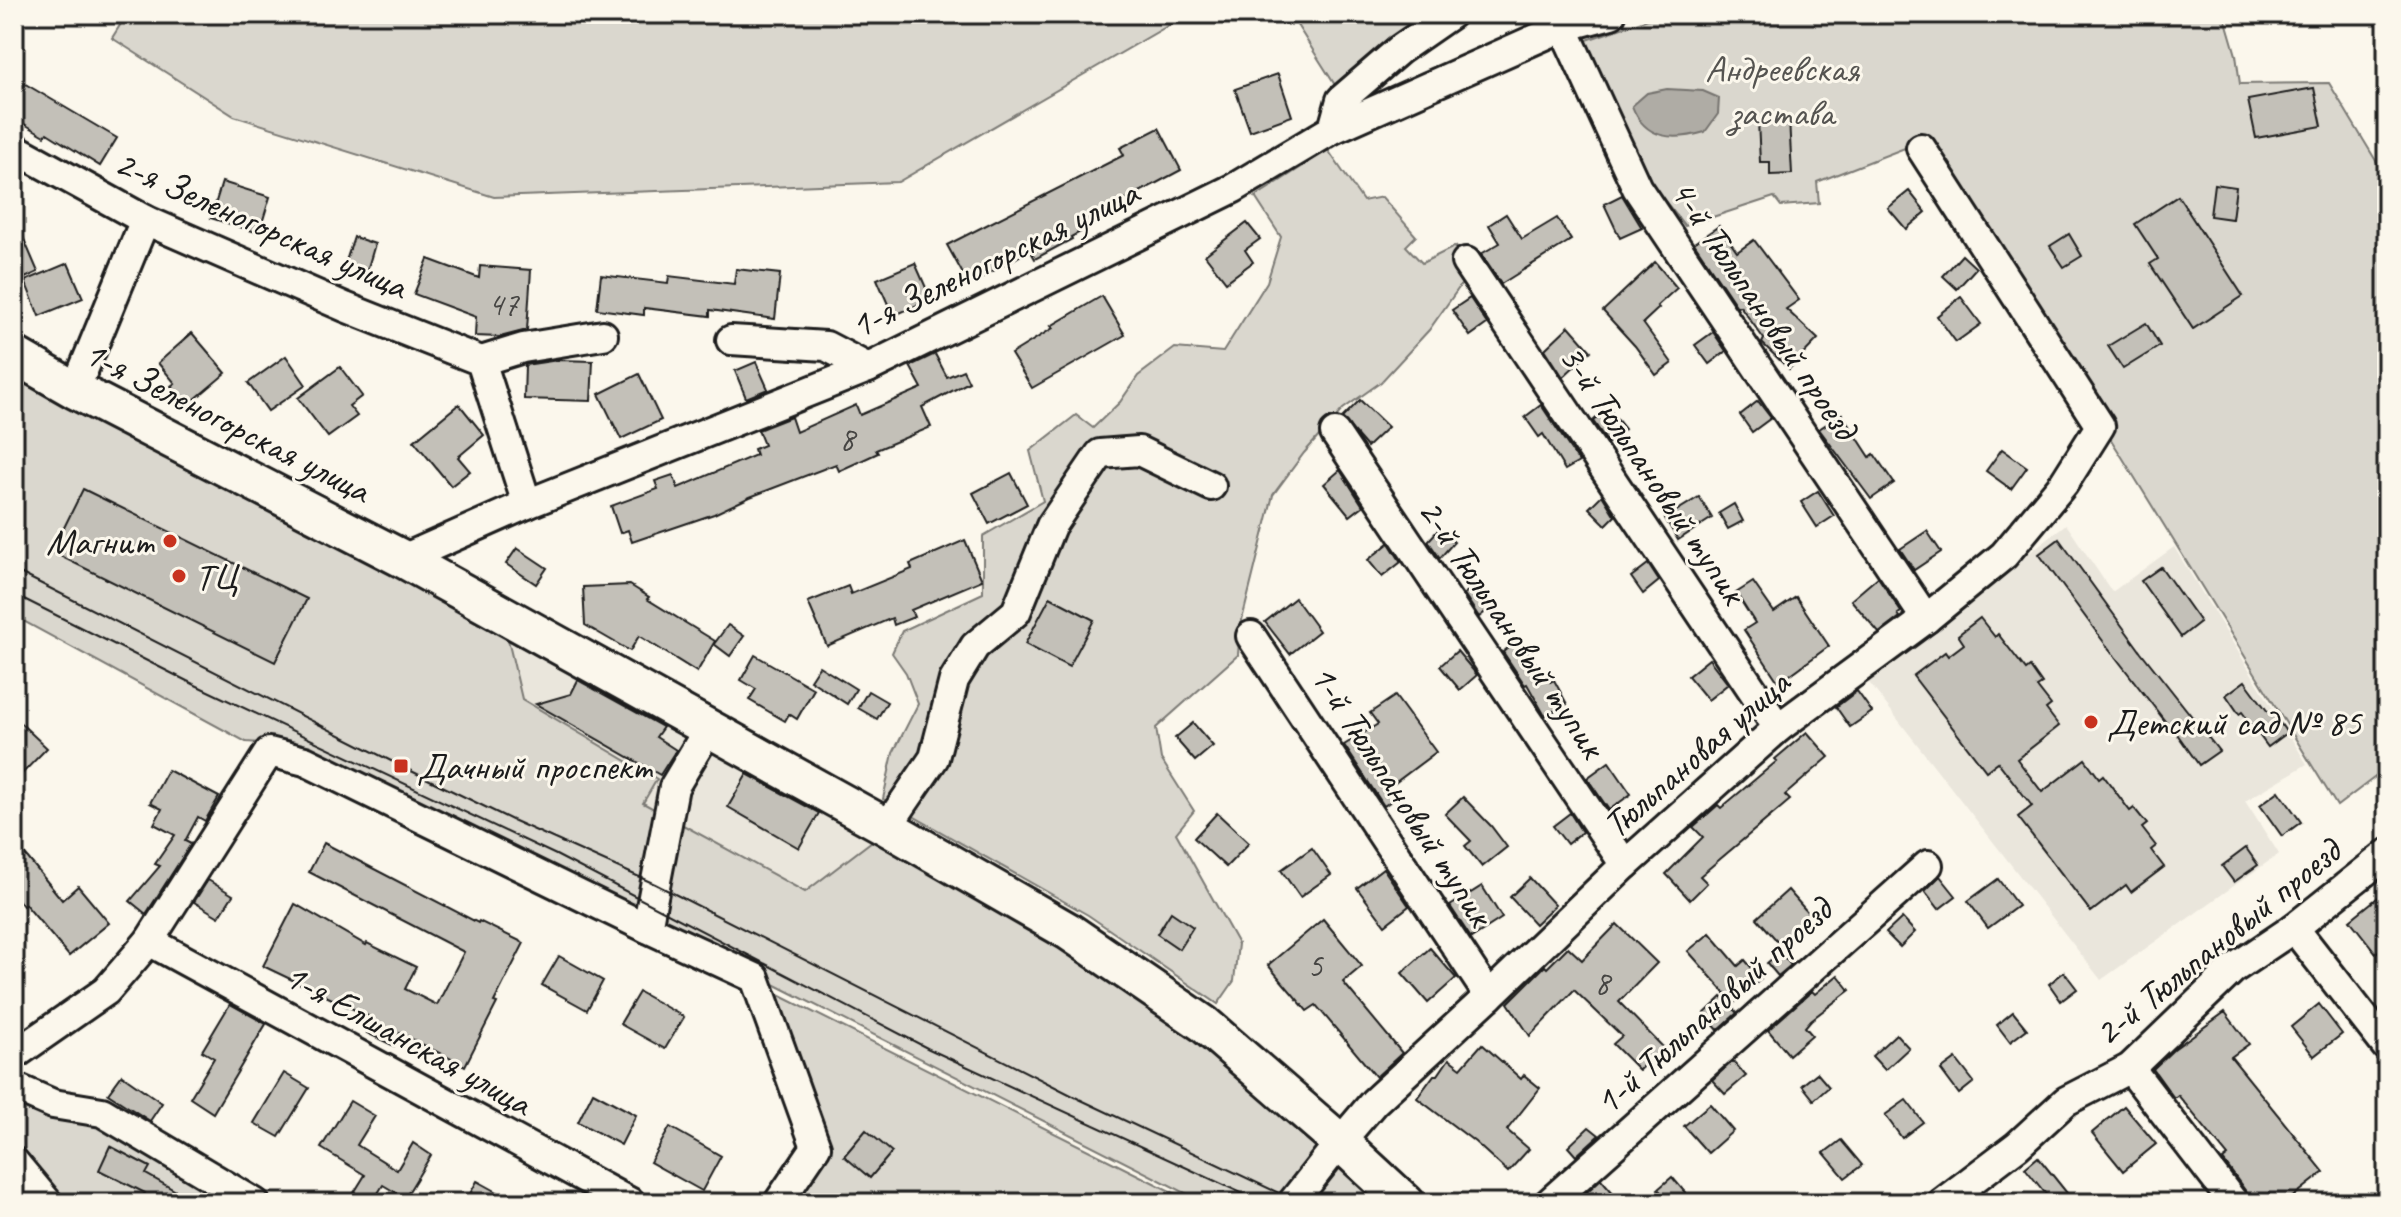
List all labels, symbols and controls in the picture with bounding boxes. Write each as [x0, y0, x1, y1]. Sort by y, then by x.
park label: Андреевская застава [1705, 45, 1860, 136]
street label: 2-я Зеленогорская улица [108, 139, 416, 310]
street label: 1-я Зеленогорская улица [842, 168, 1148, 349]
street label: 4-й Тюльпановый проезд [1660, 170, 1870, 451]
house number: 47 [488, 282, 520, 325]
street label: 1-я Зеленогорская улица [76, 329, 380, 514]
street label: 3-й Тюльпановый тупик [1549, 335, 1758, 615]
house number: 8 [839, 417, 858, 460]
street label: 2-й Тюльпановый тупик [1408, 489, 1617, 769]
place label: Магнит [46, 518, 156, 565]
marker: Магнит [161, 532, 179, 550]
place label: ТЦ [195, 553, 240, 600]
marker: ТЦ [170, 567, 188, 585]
street label: 1-й Тюльпановый тупик [1300, 655, 1505, 937]
street label: Тюльпановая улица [1593, 658, 1801, 848]
place label: Детский сад № 85 [2107, 699, 2363, 746]
marker: Детский сад № 85 [2082, 713, 2100, 731]
place label: Дачный проспект [417, 743, 654, 790]
marker: Дачный проспект [392, 757, 410, 775]
street label: 2-й Тюльпановый проезд [2084, 826, 2353, 1056]
street label: 1-й Тюльпановый проезд [1584, 885, 1844, 1125]
house number: 5 [1307, 944, 1324, 987]
street label: 1-я Елшанская улица [276, 952, 542, 1127]
house number: 8 [1594, 961, 1613, 1004]

